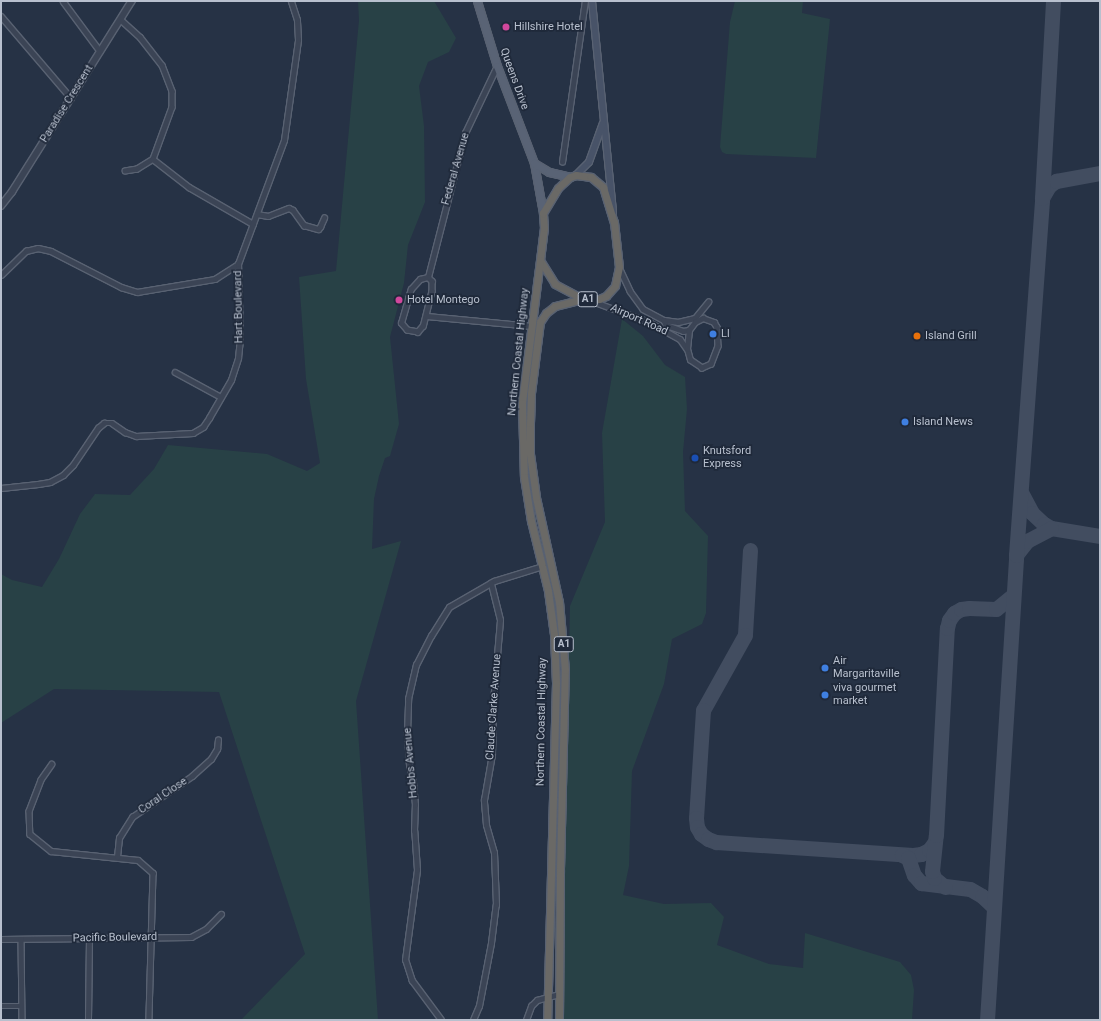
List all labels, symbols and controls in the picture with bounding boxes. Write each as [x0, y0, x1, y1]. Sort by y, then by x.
place label: Hillshire Hotel [514, 20, 583, 34]
marker: Hillshire Hotel [501, 22, 511, 32]
street label: Queens Drive [497, 46, 531, 112]
street label: Paradise Crescent [38, 63, 96, 145]
street label: Federal Avenue [439, 131, 473, 207]
street label: Hart Boulevard [232, 270, 246, 344]
street label: Northern Coastal Highway [506, 287, 532, 417]
road number: A1 [577, 291, 599, 307]
place label: Hotel Montego [407, 293, 480, 307]
marker: Hotel Montego [394, 295, 404, 305]
street label: Airport Road [608, 301, 670, 339]
place label: Ll [721, 327, 730, 341]
marker: Ll [708, 329, 718, 339]
place label: Island Grill [925, 329, 977, 343]
marker: Island Grill [912, 331, 922, 341]
place label: Island News [913, 415, 973, 429]
marker: Island News [900, 417, 910, 427]
place label: Knutsford Express [703, 445, 751, 471]
marker: Knutsford Express [690, 453, 700, 463]
road number: A1 [553, 636, 575, 652]
street label: Claude Clarke Avenue [484, 654, 504, 760]
place label: Air Margaritaville [833, 655, 899, 681]
street label: Northern Coastal Highway [534, 658, 550, 786]
marker: Air Margaritaville [820, 663, 830, 673]
place label: viva gourmet market [833, 682, 896, 708]
marker: viva gourmet market [820, 690, 830, 700]
street label: Hobbs Avenue [401, 727, 421, 799]
street label: Coral Close [136, 775, 190, 817]
street label: Pacific Boulevard [73, 931, 157, 945]

